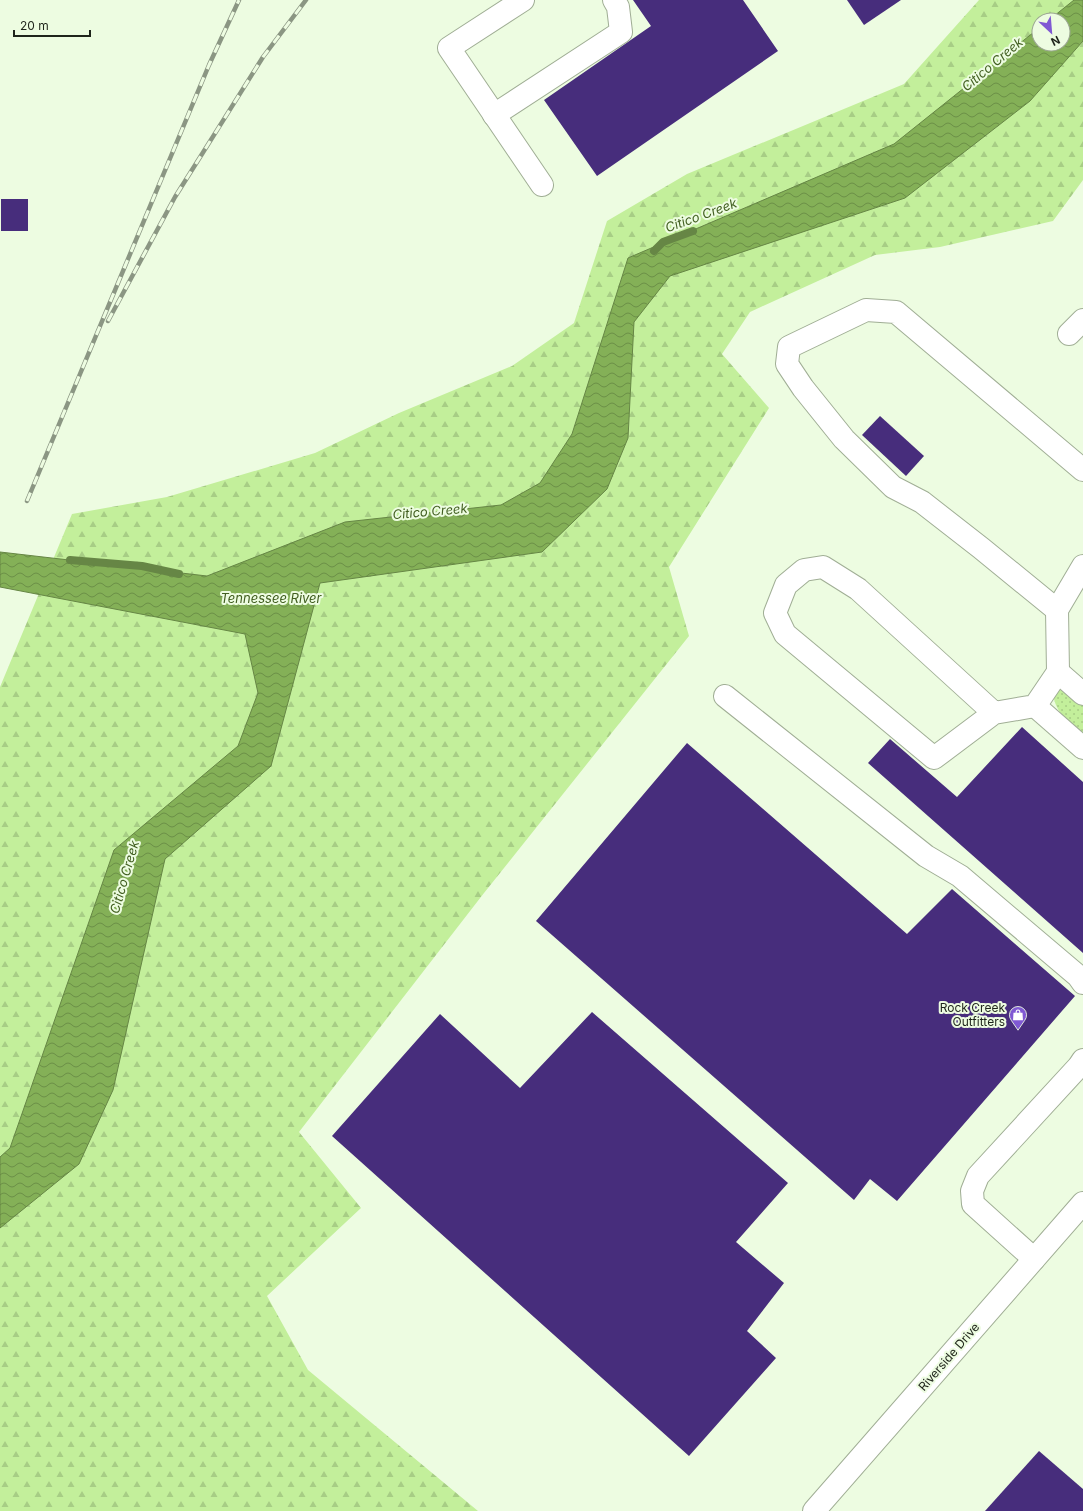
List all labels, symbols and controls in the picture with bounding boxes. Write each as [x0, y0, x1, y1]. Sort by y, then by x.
scale bar [14, 12, 90, 38]
north arrow [1031, 12, 1071, 52]
text: 20 m [20, 18, 49, 33]
water label: Citico Creek [958, 33, 1027, 94]
text: N [1049, 33, 1062, 49]
water label: Citico Creek [663, 194, 740, 235]
water label: Citico Creek [392, 500, 469, 522]
water label: Tennessee River [220, 590, 323, 606]
water label: Citico Creek [106, 838, 142, 915]
place label: Rock Creek Outfitters [940, 1000, 1005, 1029]
shop icon: Rock Creek Outfitters [1008, 1005, 1028, 1030]
street label: Riverside Drive [915, 1320, 982, 1394]

